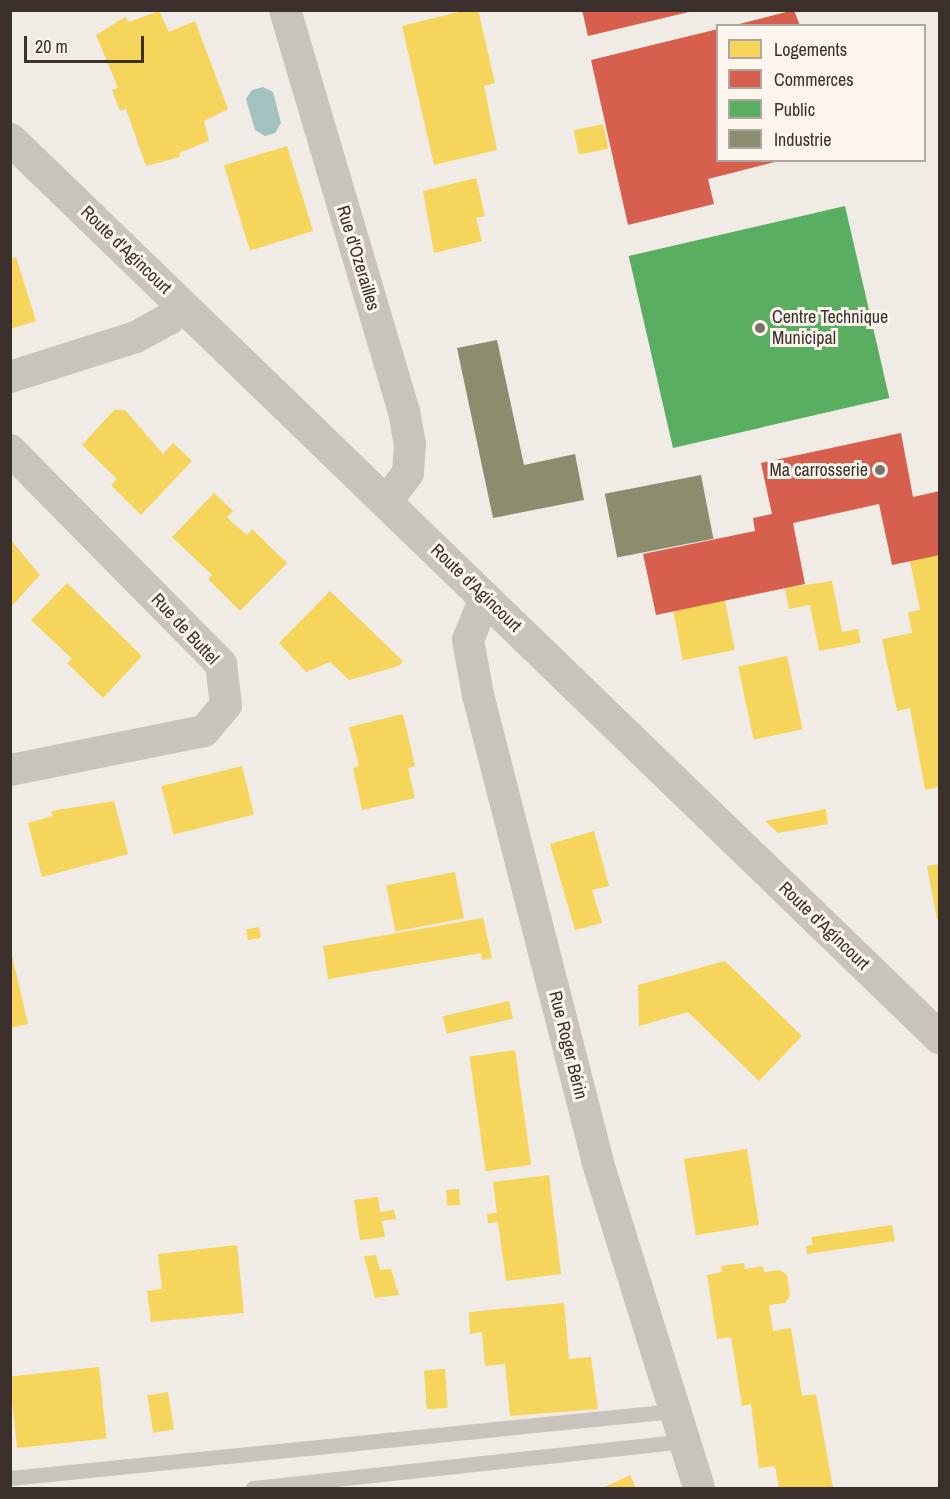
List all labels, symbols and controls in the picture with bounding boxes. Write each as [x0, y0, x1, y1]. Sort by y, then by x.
scale bar [27, 24, 147, 62]
legend [716, 24, 926, 162]
text: 20 m [35, 34, 68, 59]
text: Logements [774, 37, 847, 62]
text: Commerces [774, 67, 854, 92]
text: Public [774, 97, 815, 122]
text: Industrie [774, 127, 831, 152]
street label: Route d'Agincourt [76, 201, 176, 299]
street label: Rue d'Ozerailles [332, 203, 384, 313]
place label: Centre Technique Municipal [772, 307, 889, 350]
marker: Centre Technique Municipal [753, 321, 767, 335]
place label: Ma carrosserie [770, 459, 868, 481]
marker: Ma carrosserie [873, 463, 887, 477]
street label: Route d'Agincourt [426, 539, 526, 637]
street label: Rue de Buttel [147, 589, 223, 669]
street label: Route d'Agincourt [774, 877, 874, 975]
street label: Rue Roger Bérin [544, 989, 592, 1101]

